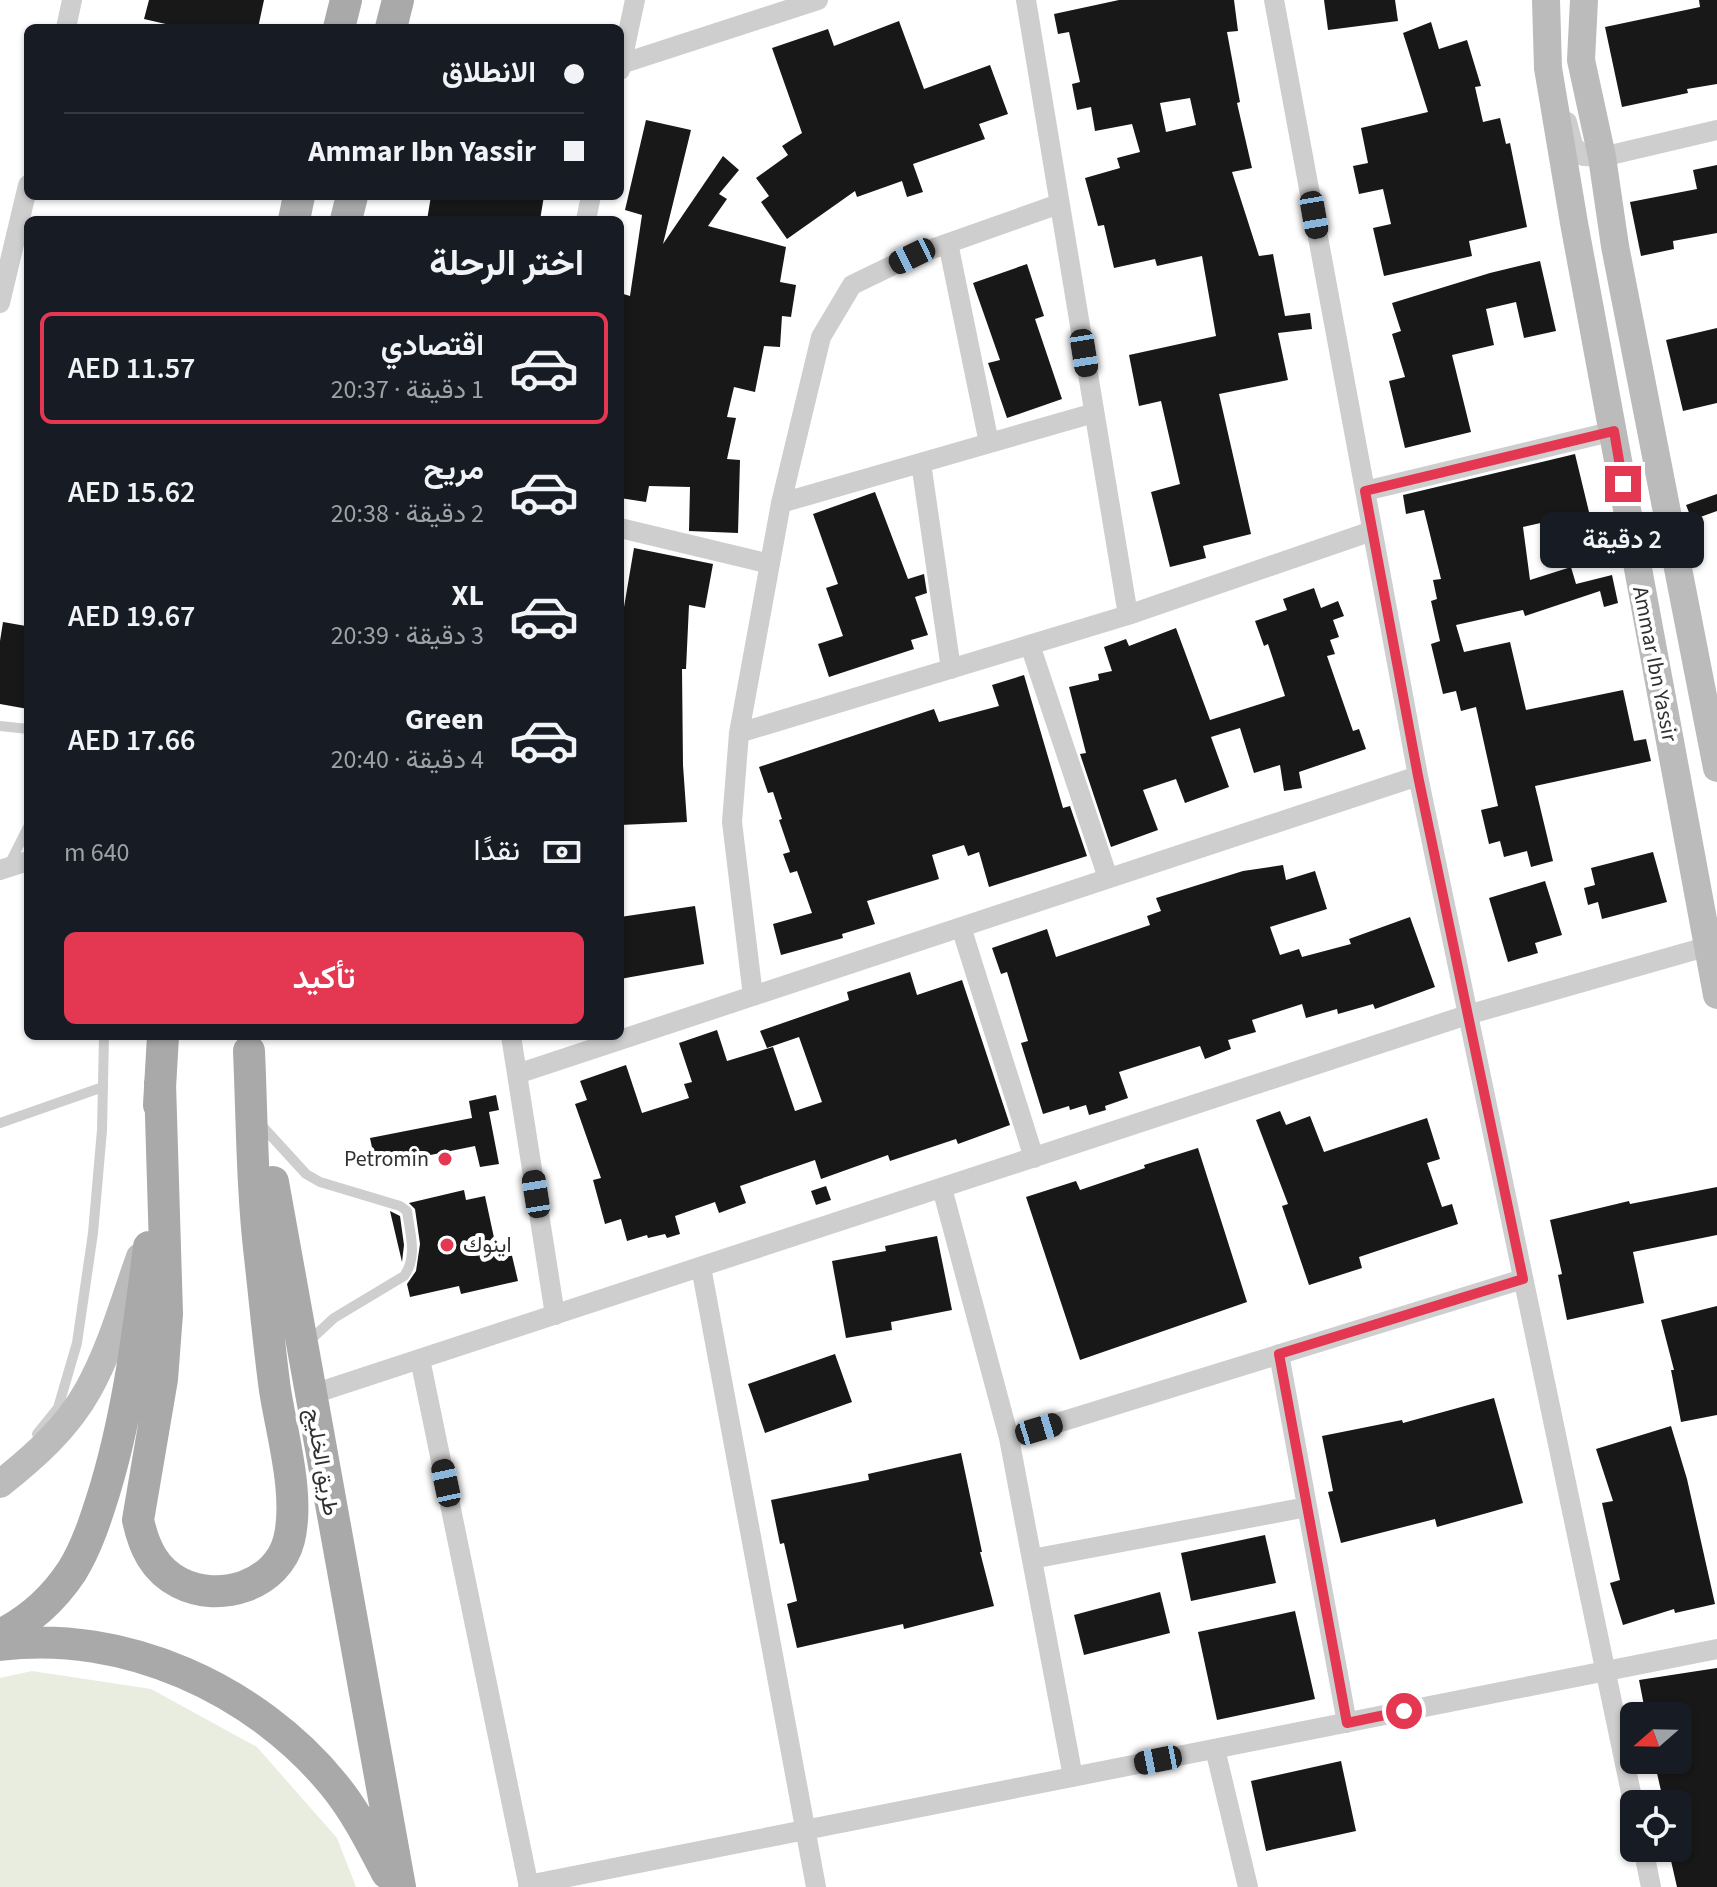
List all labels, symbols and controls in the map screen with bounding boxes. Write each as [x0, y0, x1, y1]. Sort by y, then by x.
text: الانطلاق [442, 51, 536, 94]
text: Ammar Ibn Yassir [308, 130, 536, 173]
car [1298, 189, 1330, 241]
car [885, 235, 939, 277]
text: اختر الرحلة [429, 238, 584, 289]
text: اقتصادي [381, 324, 484, 367]
car [1068, 327, 1100, 379]
icon: car [508, 332, 580, 404]
text: AED 11.57 [68, 347, 195, 390]
text: 1 دقيقة · 20:37 [331, 371, 484, 408]
text: مريح [424, 448, 484, 491]
icon: car [508, 456, 580, 528]
route end [1605, 466, 1641, 502]
text: AED 15.62 [68, 471, 195, 514]
text: 2 دقيقة · 20:38 [331, 495, 484, 532]
callout: 2 دقيقة [1541, 512, 1705, 568]
text: 2 دقيقة [1582, 521, 1662, 558]
text: XL [451, 574, 484, 617]
icon: car [508, 580, 580, 652]
street label: Ammar Ibn Yassir [1624, 584, 1686, 745]
text: AED 19.67 [68, 595, 195, 638]
text: 3 دقيقة · 20:39 [331, 617, 484, 654]
text: Green [405, 698, 484, 741]
icon: car [508, 704, 580, 776]
text: AED 17.66 [68, 719, 195, 762]
text: 4 دقيقة · 20:40 [331, 741, 484, 778]
text: نقدًا [474, 829, 520, 872]
icon: cash [540, 830, 584, 874]
text: 640 m [64, 834, 130, 871]
button: تأكيد [64, 932, 584, 1024]
place label: Petromin [344, 1143, 429, 1175]
marker: Petromin [436, 1150, 454, 1168]
car [520, 1168, 552, 1220]
place label: اينوك [463, 1229, 512, 1261]
marker: اينوك [438, 1236, 456, 1254]
street label: طريق الخليج [297, 1406, 347, 1518]
car [1013, 1411, 1065, 1447]
car [429, 1457, 463, 1509]
route start [1386, 1693, 1422, 1729]
north arrow [1620, 1702, 1692, 1774]
map controls [1620, 1702, 1692, 1862]
car [1132, 1744, 1184, 1776]
button: locate [1620, 1790, 1692, 1862]

